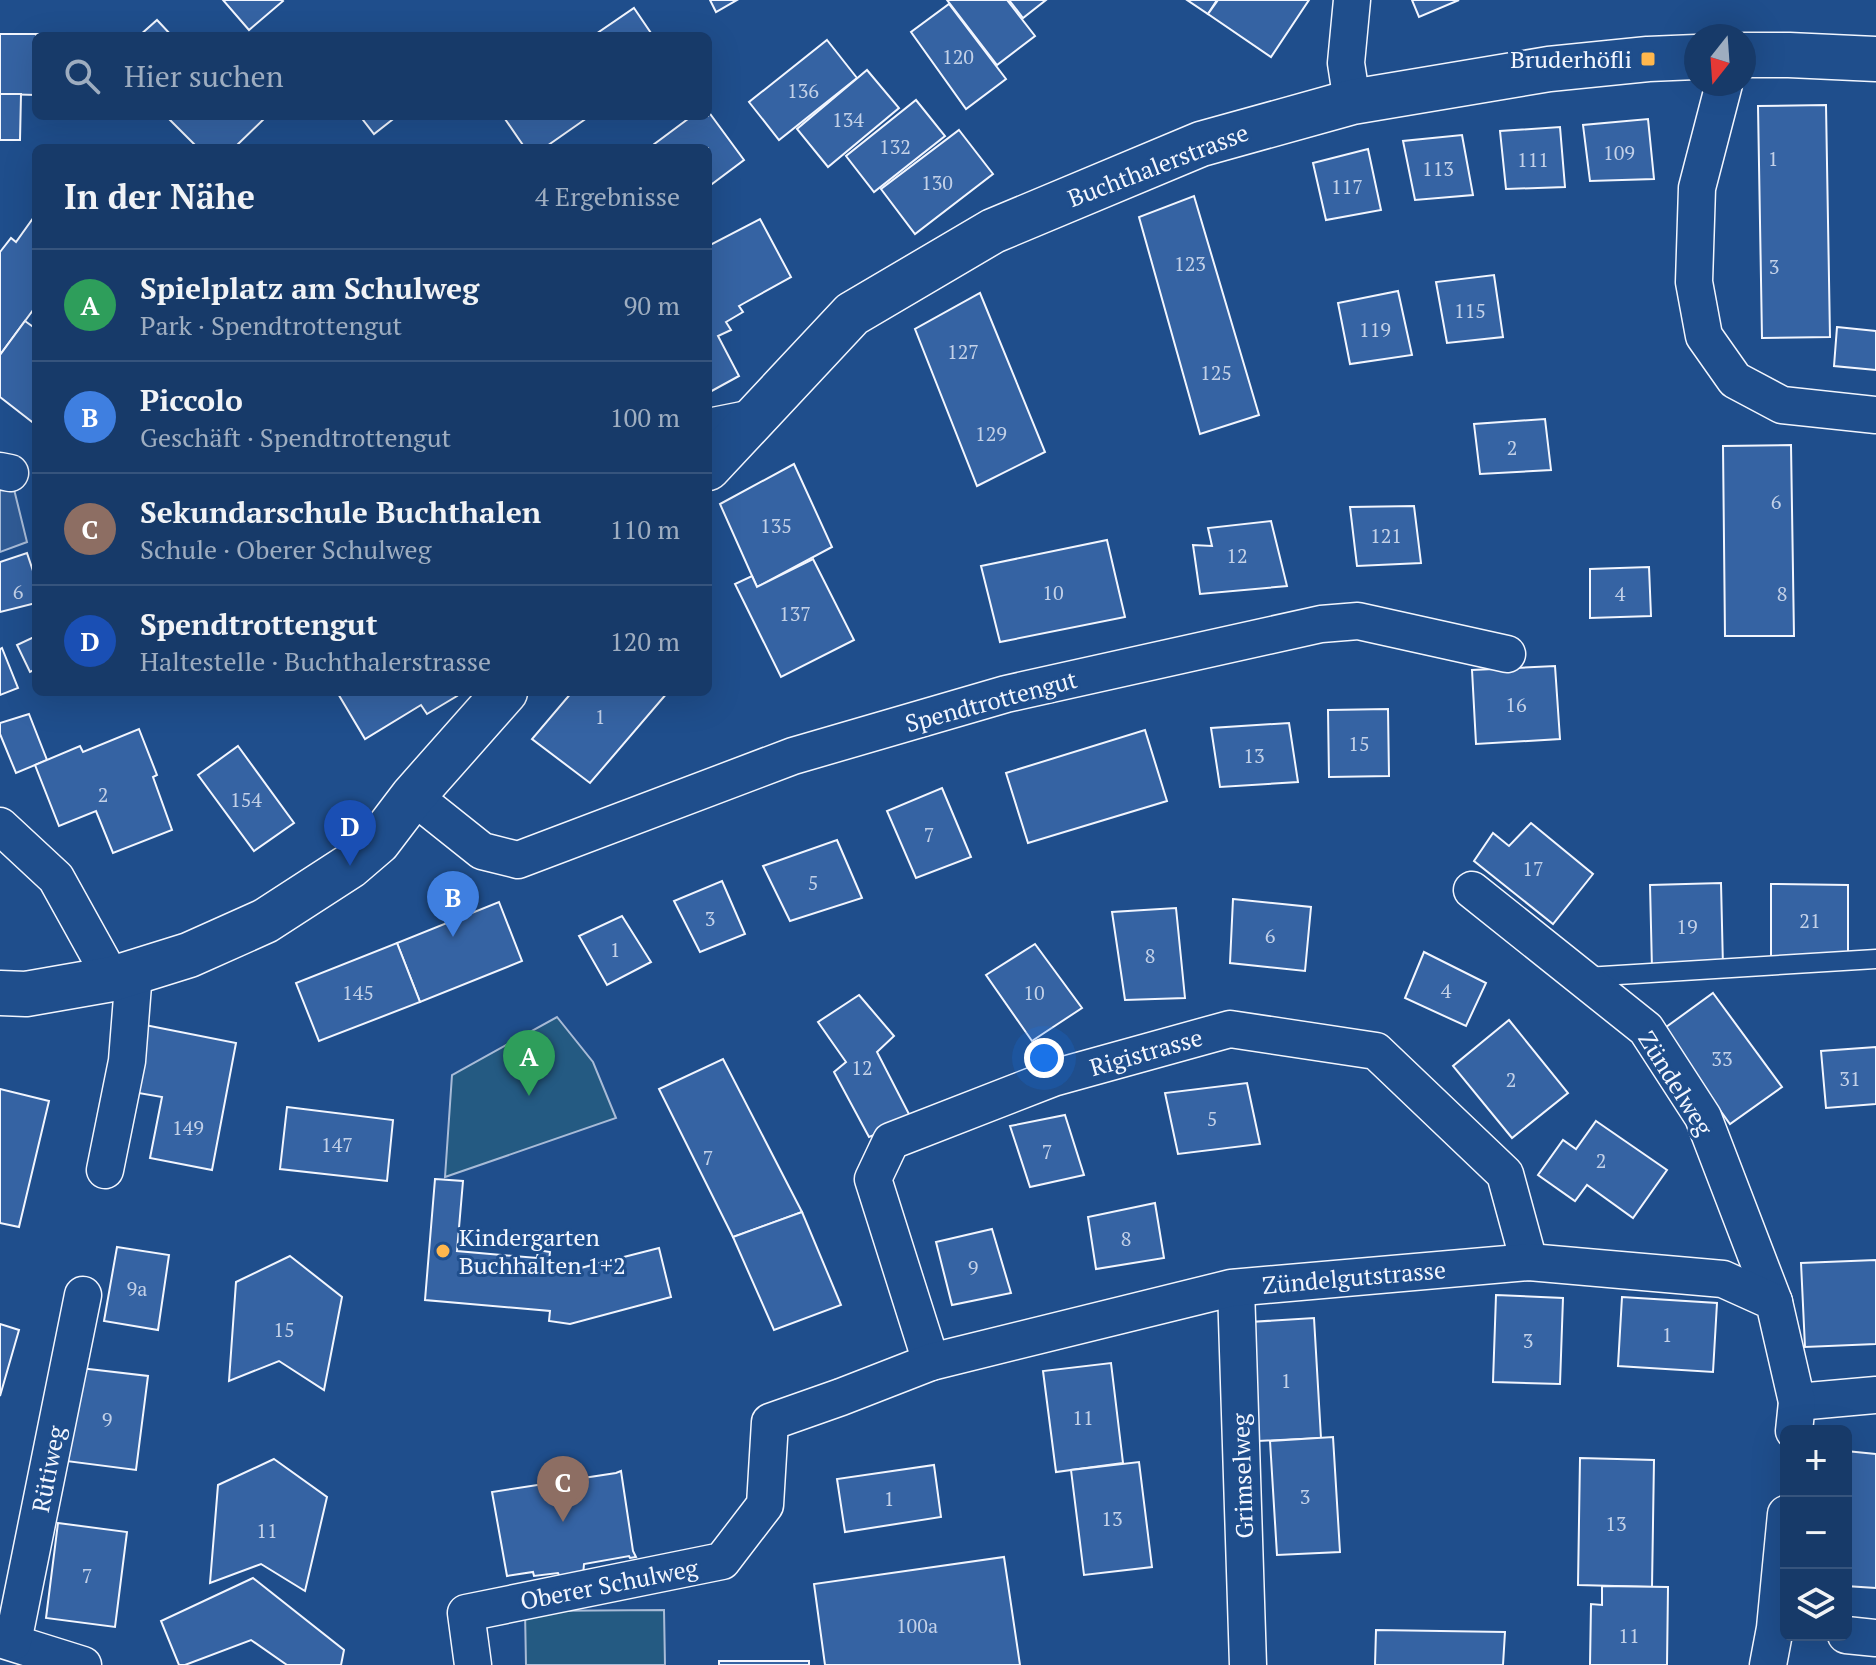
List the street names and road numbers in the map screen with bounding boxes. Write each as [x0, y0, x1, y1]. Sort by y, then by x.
street label: Buchthalerstrasse [1063, 116, 1253, 214]
street label: Spendtrottengut [902, 663, 1081, 739]
street label: Rigistrasse [1086, 1021, 1206, 1083]
street label: Zündelweg [1631, 1025, 1721, 1141]
street label: Zündelgutstrasse [1261, 1253, 1447, 1301]
street label: Grimselweg [1224, 1412, 1260, 1539]
street label: Rütiweg [24, 1423, 72, 1515]
street label: Oberer Schulweg [517, 1551, 701, 1617]

